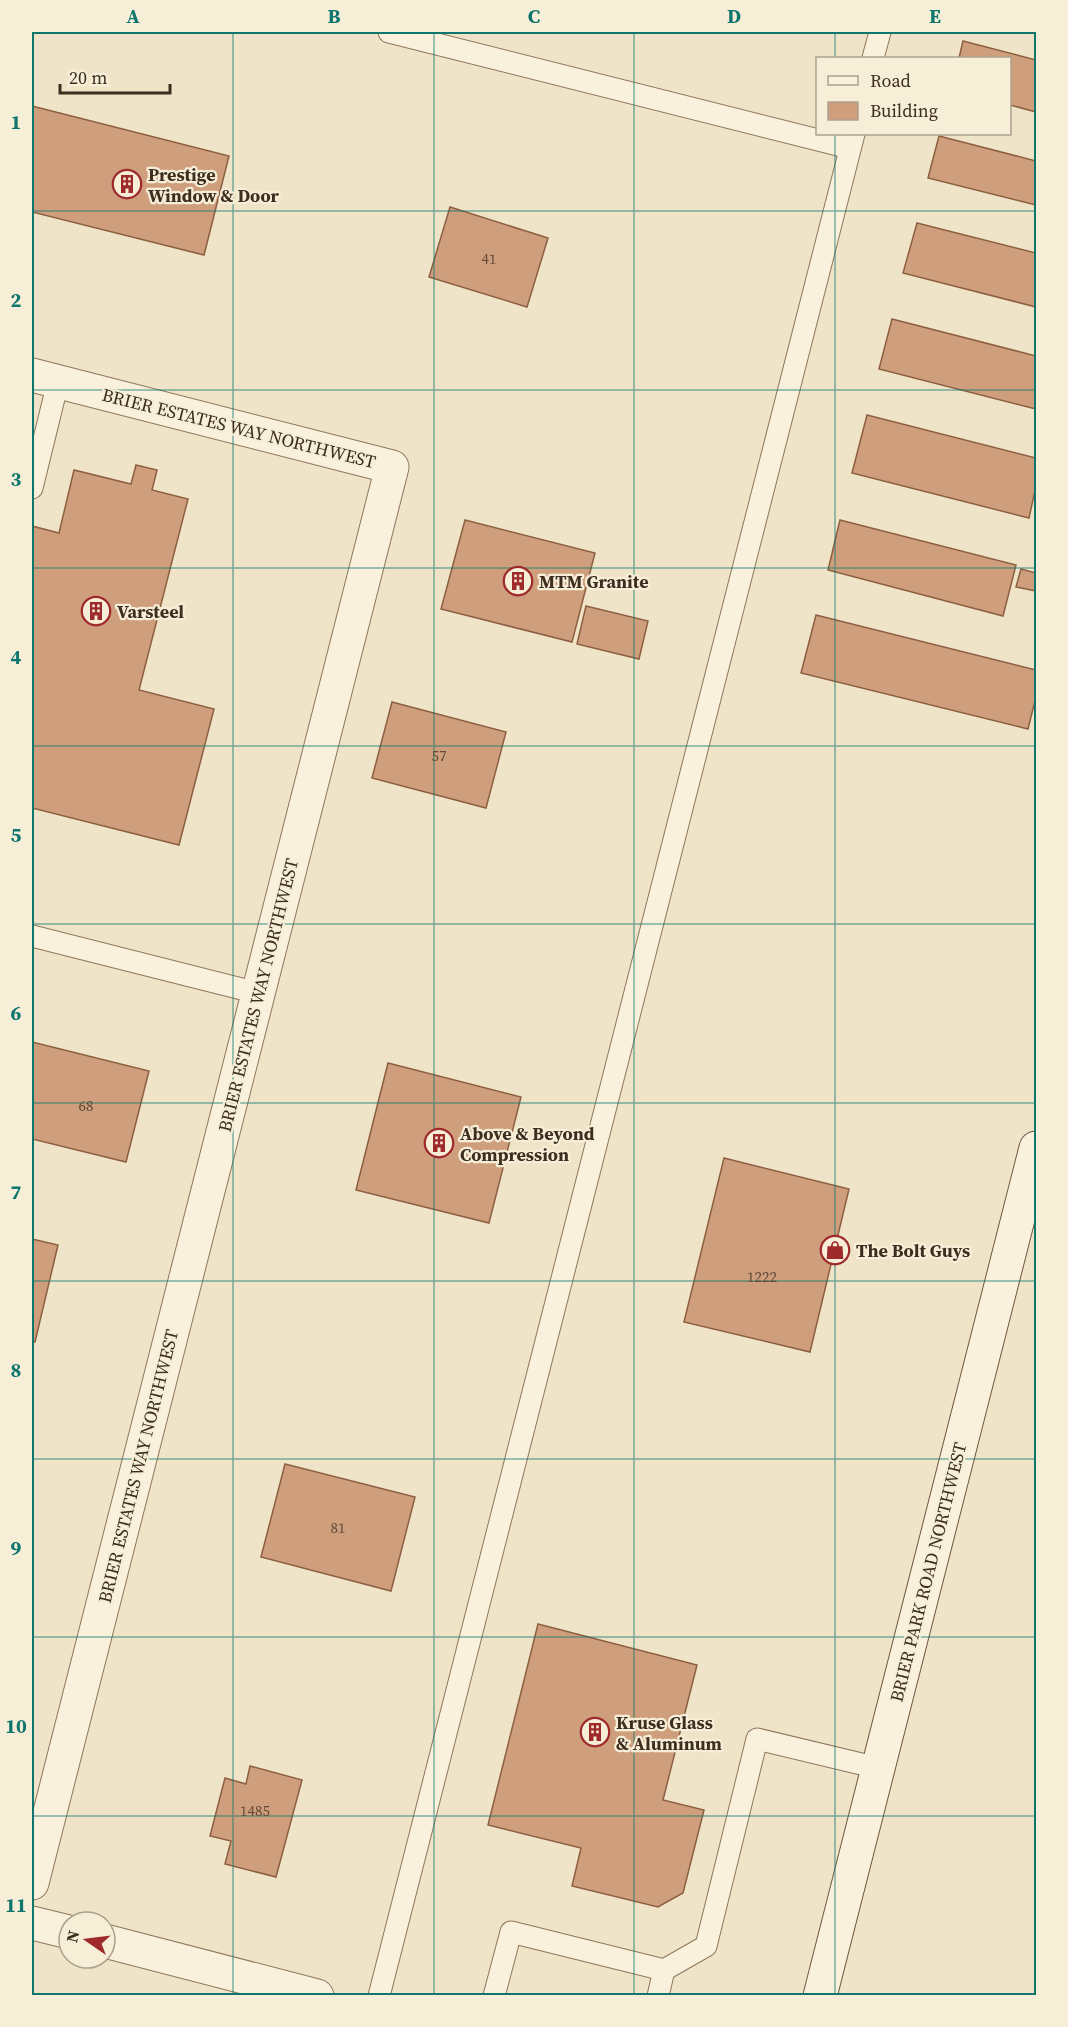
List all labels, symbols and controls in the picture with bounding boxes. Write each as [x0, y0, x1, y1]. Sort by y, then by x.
text: A [126, 2, 140, 30]
text: B [327, 2, 341, 30]
text: C [528, 2, 540, 30]
text: D [727, 2, 741, 30]
text: E [929, 2, 941, 30]
scale bar [60, 57, 170, 95]
legend [816, 57, 1011, 135]
text: 20 m [69, 65, 107, 90]
text: Road [870, 68, 911, 93]
text: Building [870, 98, 938, 123]
text: 1 [11, 108, 21, 136]
place label: Prestige Window & Door [148, 162, 280, 208]
building icon: Prestige Window & Door [111, 168, 143, 200]
house number: 41 [481, 248, 497, 269]
text: 2 [11, 286, 22, 314]
street label: BRIER ESTATES WAY NORTHWEST [100, 382, 379, 474]
text: 3 [11, 465, 22, 493]
building icon: MTM Granite [502, 565, 534, 597]
place label: MTM Granite [539, 569, 649, 594]
building icon: Varsteel [80, 595, 112, 627]
place label: Varsteel [117, 599, 184, 624]
text: 4 [11, 643, 22, 671]
house number: 57 [431, 745, 447, 766]
text: 5 [11, 821, 22, 849]
street label: BRIER ESTATES WAY NORTHWEST [212, 855, 304, 1134]
text: 6 [11, 999, 22, 1027]
house number: 68 [78, 1095, 94, 1116]
place label: Above & Beyond Compression [460, 1121, 595, 1167]
building icon: Above & Beyond Compression [423, 1127, 455, 1159]
text: 7 [11, 1178, 22, 1206]
shop icon: The Bolt Guys [819, 1234, 851, 1266]
place label: The Bolt Guys [856, 1238, 970, 1263]
house number: 1222 [747, 1266, 777, 1287]
street label: BRIER ESTATES WAY NORTHWEST [92, 1326, 184, 1605]
text: 8 [11, 1356, 21, 1384]
street label: BRIER PARK ROAD NORTHWEST [884, 1439, 972, 1704]
house number: 81 [330, 1517, 346, 1538]
text: 9 [11, 1534, 22, 1562]
place label: Kruse Glass & Aluminum [616, 1710, 722, 1756]
text: 10 [5, 1712, 27, 1740]
building icon: Kruse Glass & Aluminum [579, 1716, 611, 1748]
house number: 1485 [240, 1800, 270, 1821]
text: 11 [5, 1891, 27, 1919]
north arrow [57, 1910, 117, 1970]
text: N [60, 1928, 85, 1945]

